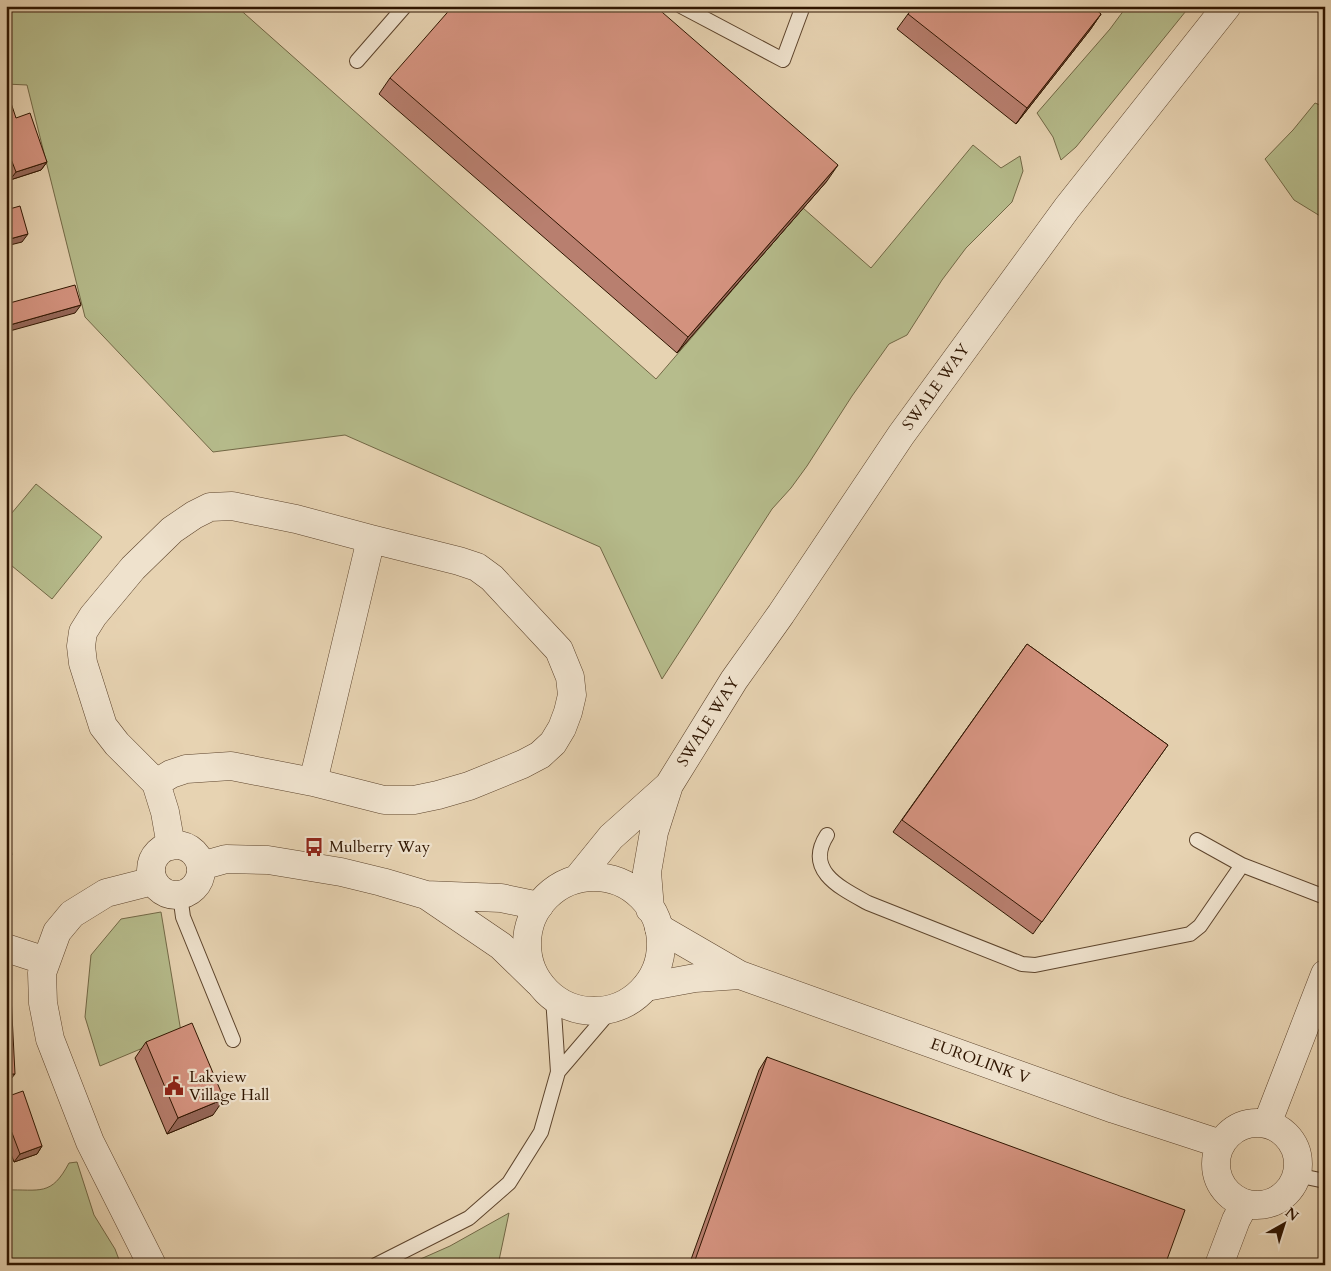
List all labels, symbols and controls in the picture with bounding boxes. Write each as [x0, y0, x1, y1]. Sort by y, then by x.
street label: SWALE WAY [897, 339, 975, 435]
street label: SWALE WAY [672, 673, 744, 771]
bus stop icon: Mulberry Way [303, 836, 325, 858]
place label: Mulberry Way [329, 836, 431, 858]
street label: EUROLINK V [927, 1033, 1033, 1089]
place label: Lakview Village Hall [189, 1066, 269, 1106]
public building icon: Lakview Village Hall [163, 1075, 185, 1097]
north arrow [1258, 1198, 1308, 1248]
text: N [1281, 1203, 1303, 1225]

